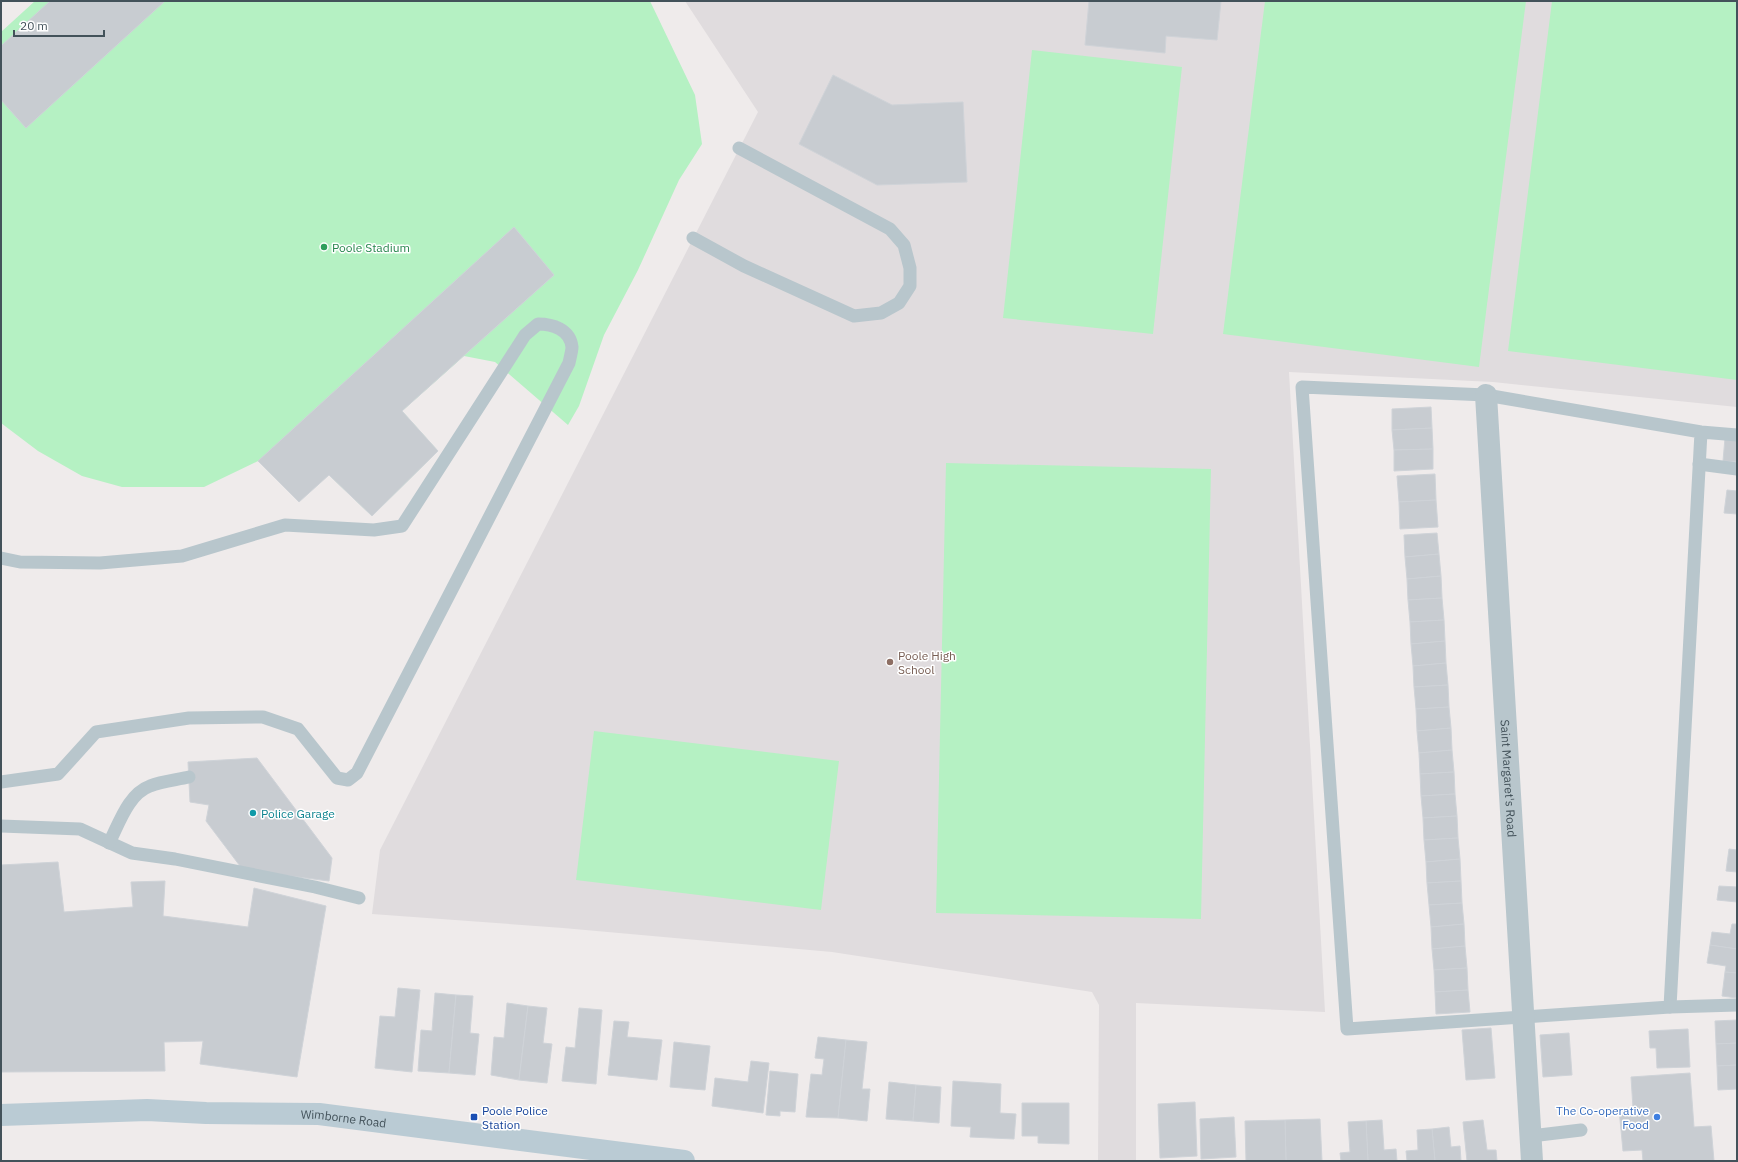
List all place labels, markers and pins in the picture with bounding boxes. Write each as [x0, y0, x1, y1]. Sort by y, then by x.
place label: Poole Stadium [332, 240, 410, 255]
marker: Poole Stadium [319, 242, 329, 252]
place label: Poole High School [898, 648, 956, 677]
marker: Poole High School [885, 657, 895, 667]
place label: Police Garage [261, 806, 335, 821]
marker: Police Garage [248, 808, 258, 818]
place label: Poole Police Station [482, 1103, 548, 1132]
place label: The Co-operative Food [1556, 1103, 1649, 1132]
marker: Poole Police Station [469, 1112, 479, 1122]
marker: The Co-operative Food [1652, 1112, 1662, 1122]

